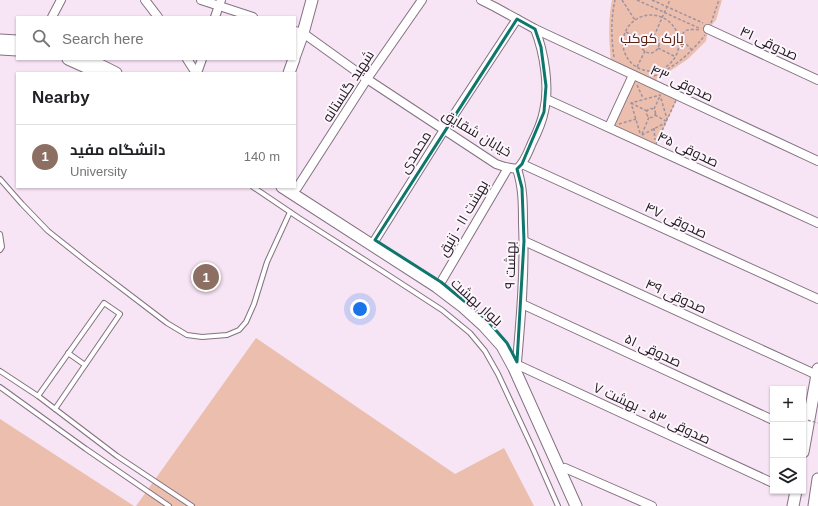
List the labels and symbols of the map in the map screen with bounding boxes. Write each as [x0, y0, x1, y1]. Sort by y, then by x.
street label: صدوقی ۴۱ [737, 23, 801, 63]
park label: پارک کوکب [620, 30, 684, 48]
street label: شهید گلستانه [319, 47, 377, 125]
street label: صدوقی ۴۳ [648, 62, 716, 104]
street label: خیابان شقایق [439, 106, 515, 161]
street label: محمدی [396, 128, 434, 176]
street label: صدوقی ۴۵ [655, 128, 721, 170]
street label: بهشت ۱۱ - زنبق [435, 177, 492, 260]
street label: صدوقی ۴۷ [642, 199, 710, 241]
street label: بهشت ۹ [502, 241, 518, 289]
pin: 1 [193, 262, 219, 292]
street label: بلوار بهشت [448, 275, 506, 329]
street label: صدوقی ۴۹ [643, 275, 709, 317]
your location [350, 299, 370, 319]
street label: صدوقی ۵۱ [622, 330, 684, 370]
street label: صدوقی ۵۳ - بهشت ۷ [591, 379, 713, 447]

